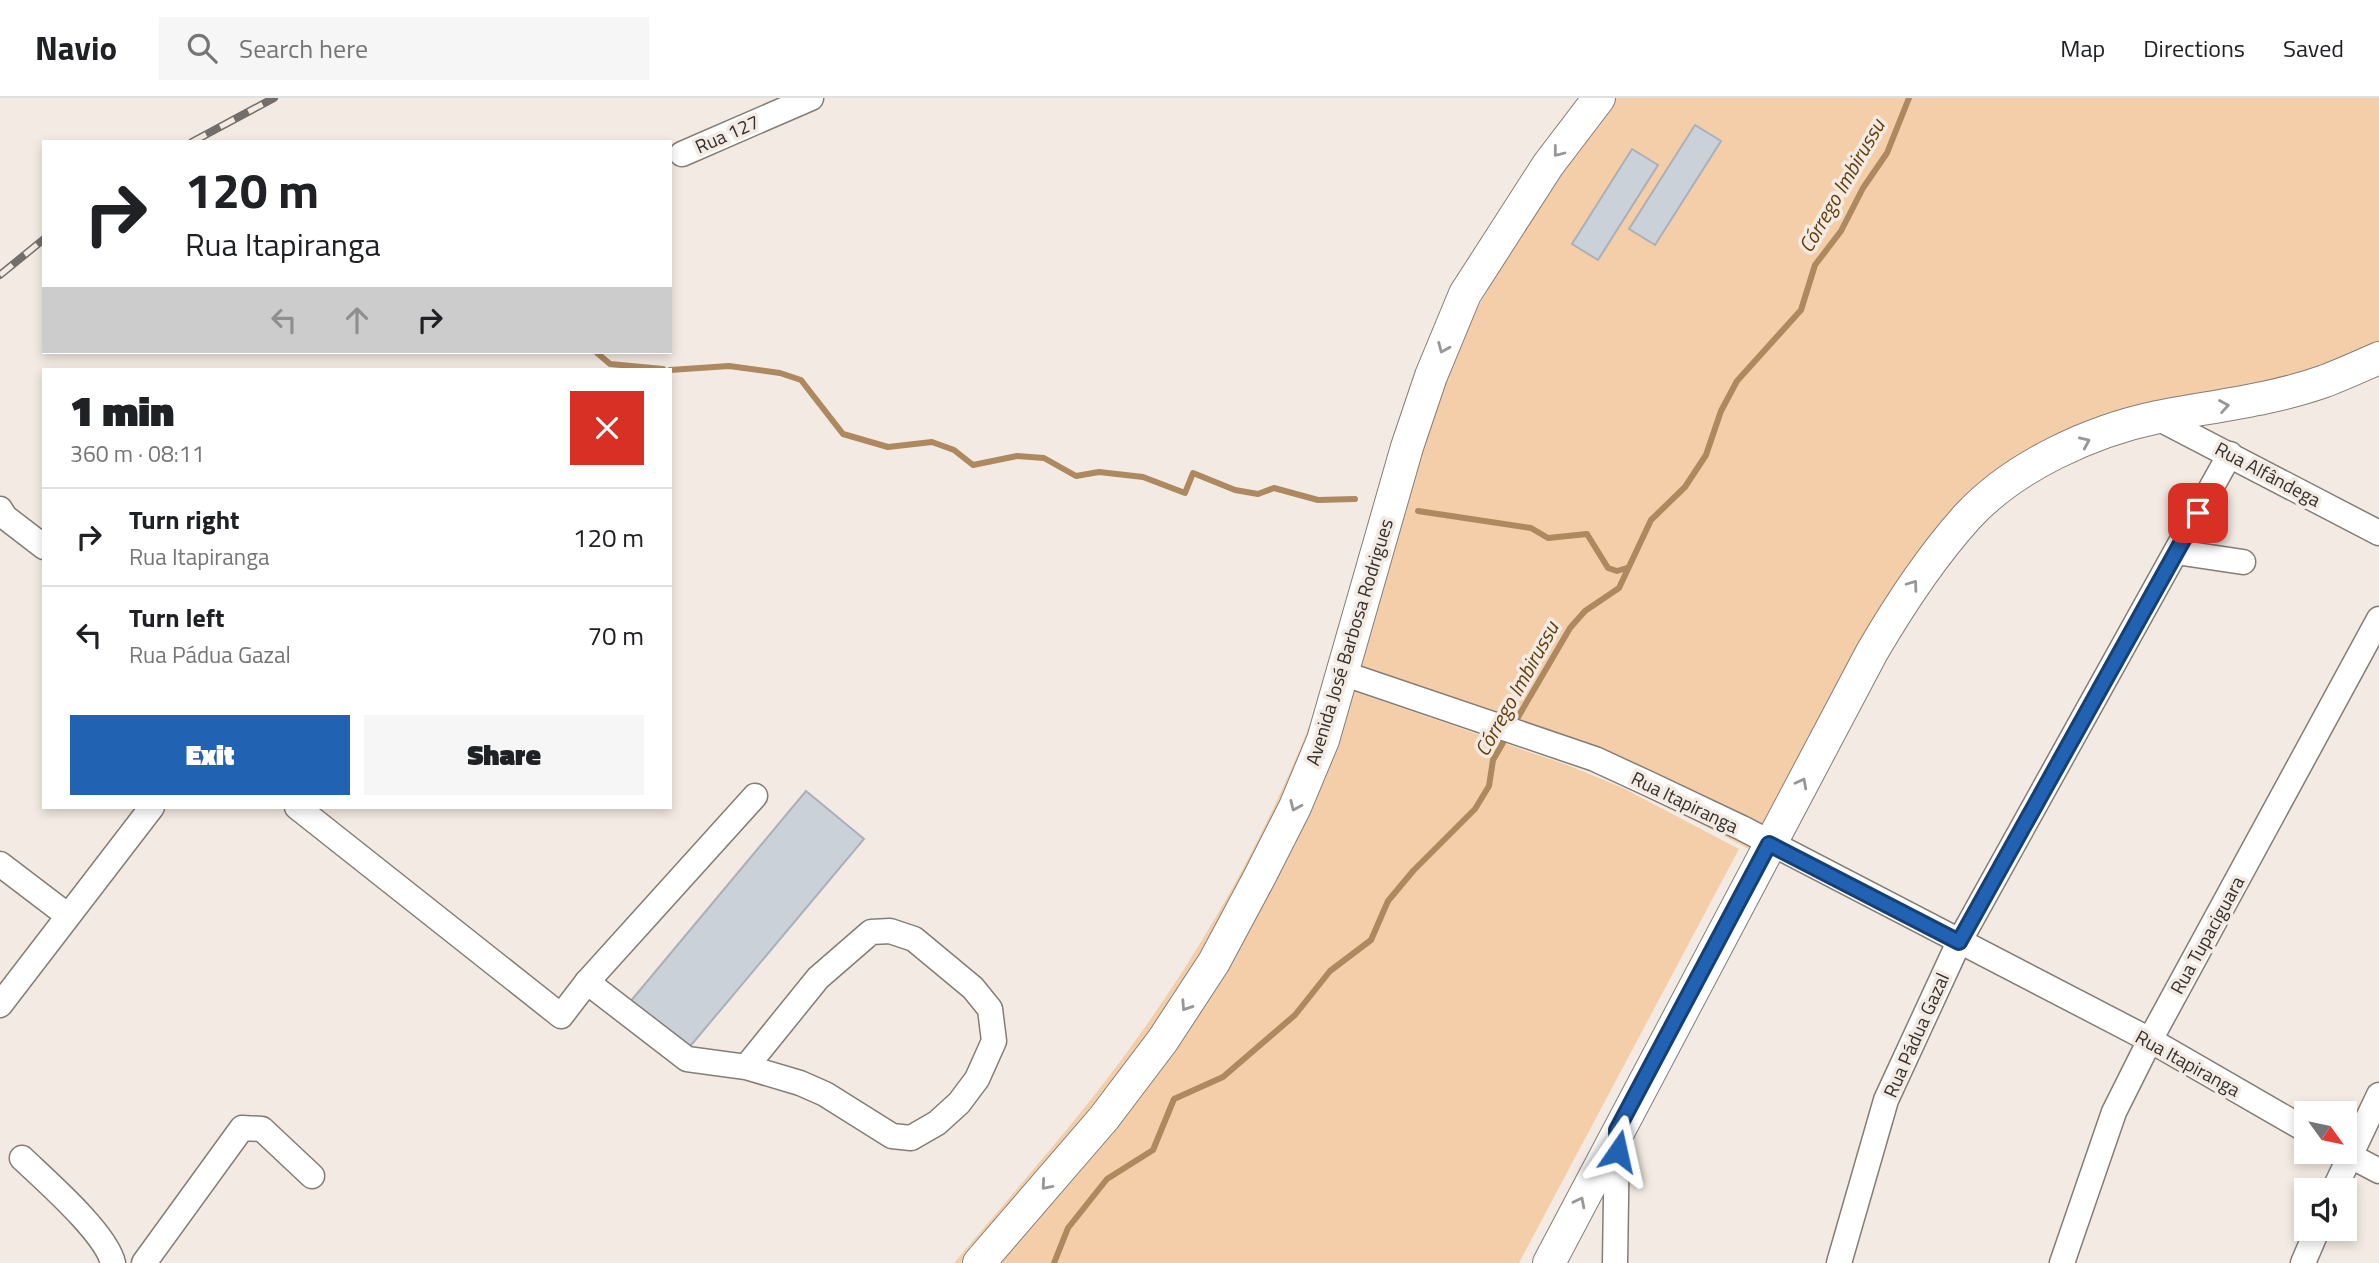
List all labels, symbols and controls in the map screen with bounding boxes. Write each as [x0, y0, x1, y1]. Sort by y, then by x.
search box [159, 17, 649, 80]
text: Navio [35, 23, 117, 73]
icon: search [183, 29, 221, 67]
text: Search here [239, 29, 368, 68]
text: Map [2060, 30, 2105, 66]
text: Directions [2143, 30, 2245, 66]
text: Saved [2283, 30, 2344, 66]
street label: Rua 127 [690, 107, 763, 160]
water label: Córrego Imbirussu [1790, 111, 1893, 258]
one-way arrow [1553, 144, 1566, 157]
text: 120 m [185, 152, 319, 227]
icon: right [70, 168, 161, 259]
text: Rua Itapiranga [185, 220, 380, 268]
icon: left [265, 301, 303, 339]
icon: ahead [338, 301, 376, 339]
icon: right [411, 301, 449, 339]
one-way arrow [1437, 340, 1451, 353]
text: 1 min [70, 378, 174, 442]
button: close [570, 391, 644, 465]
one-way arrow [2218, 399, 2230, 414]
street label: Rua Alfândega [2210, 434, 2327, 514]
text: 360 m · 08:11 [70, 436, 205, 471]
one-way arrow [2077, 436, 2090, 450]
pin [2168, 483, 2228, 543]
icon: arrive [2179, 494, 2217, 532]
text: Turn right [129, 500, 240, 539]
street label: Avenida José Barbosa Rodrigues [1297, 515, 1400, 769]
icon: right [70, 518, 108, 556]
text: 120 m [573, 518, 644, 557]
text: Rua Itapiranga [129, 539, 269, 574]
one-way arrow [1905, 581, 1918, 593]
text: Turn left [129, 598, 224, 637]
water label: Córrego Imbirussu [1466, 614, 1567, 762]
icon: left [70, 616, 108, 654]
text: 70 m [587, 616, 644, 655]
text: Rua Pádua Gazal [129, 637, 291, 672]
button: Exit [70, 715, 350, 795]
button: Share [364, 715, 644, 795]
street label: Rua Itapiranga [1627, 763, 1744, 840]
one-way arrow [1793, 778, 1807, 791]
one-way arrow [1289, 799, 1303, 812]
street label: Rua Tupaciguara [2162, 870, 2251, 999]
street label: Rua Pádua Gazal [1875, 968, 1956, 1102]
one-way arrow [1181, 998, 1194, 1011]
street label: Rua Itapiranga [2130, 1022, 2246, 1104]
north arrow [2294, 1101, 2357, 1164]
map controls [2294, 1101, 2357, 1241]
position arrow [1581, 1114, 1655, 1188]
one-way arrow [1042, 1177, 1054, 1190]
button: sound [2294, 1178, 2357, 1241]
one-way arrow [1572, 1197, 1586, 1209]

